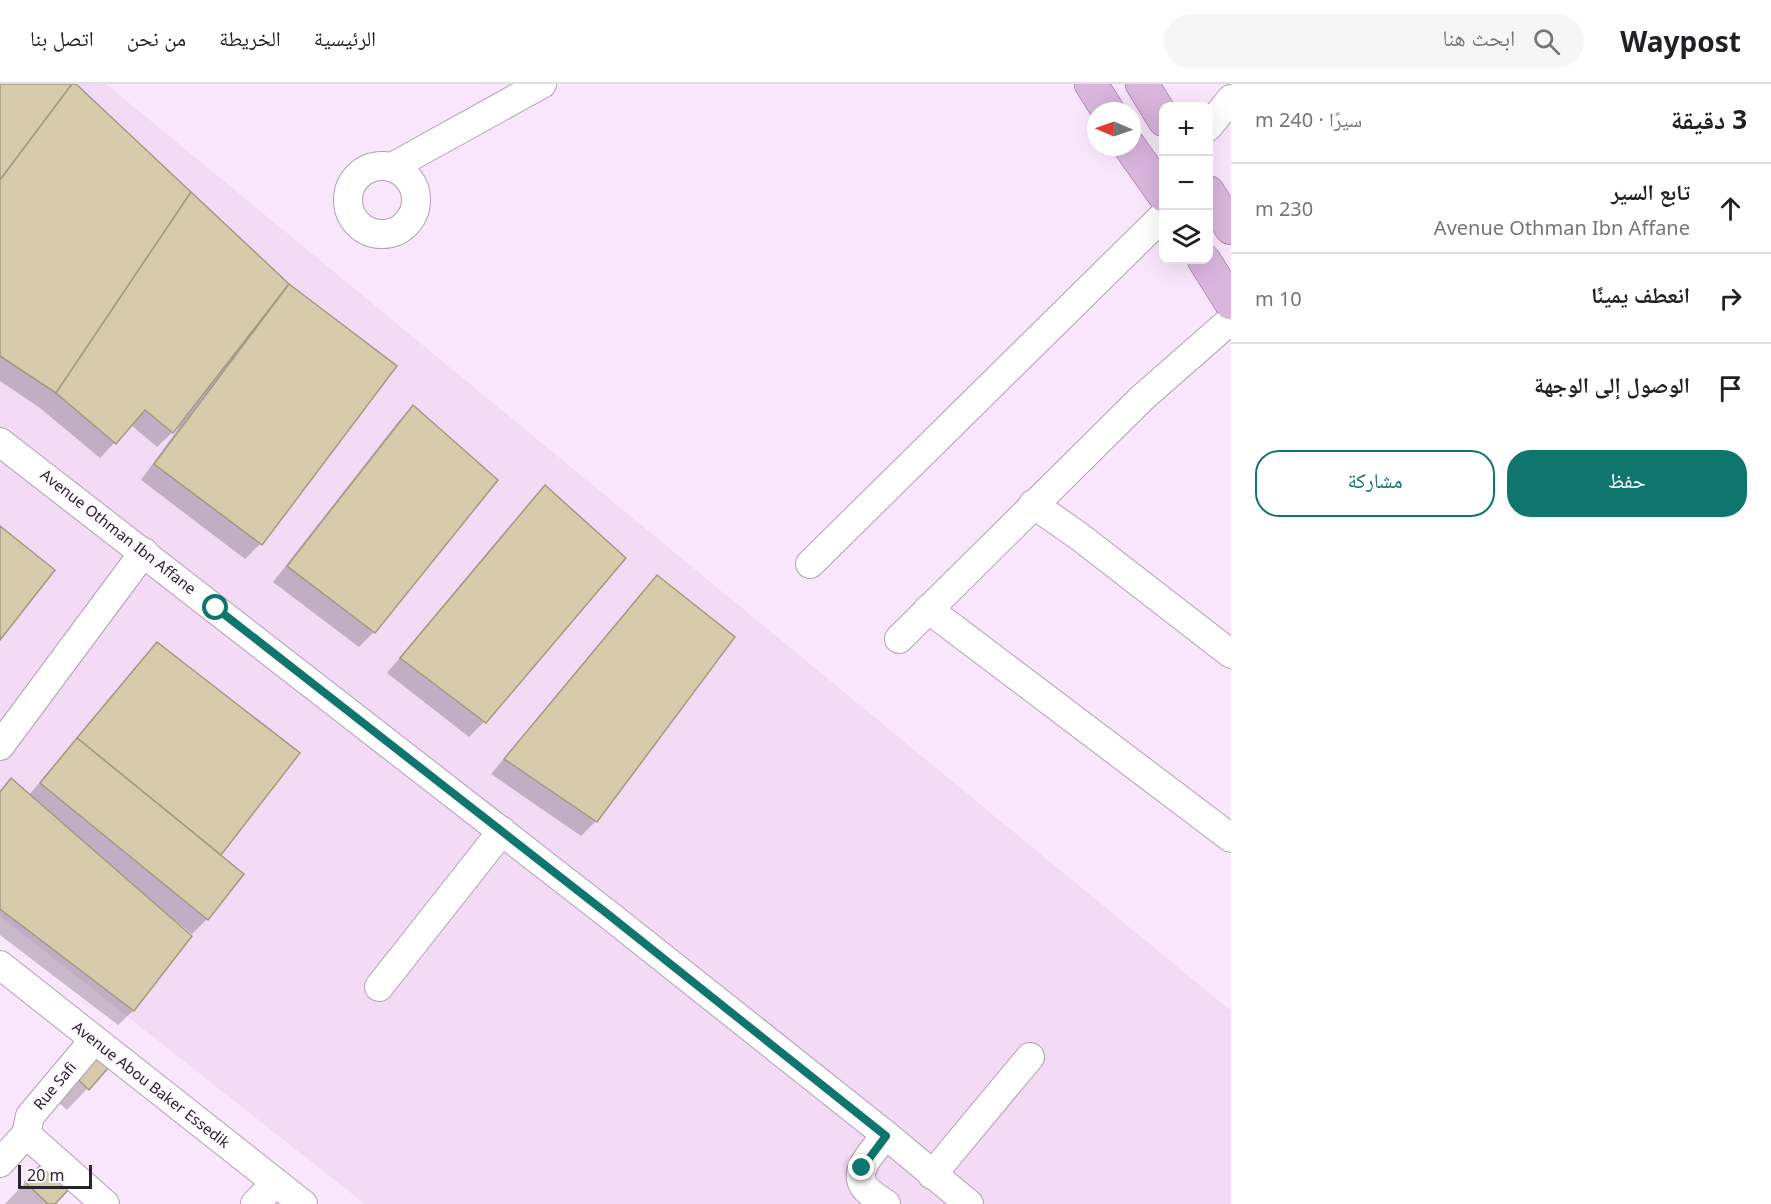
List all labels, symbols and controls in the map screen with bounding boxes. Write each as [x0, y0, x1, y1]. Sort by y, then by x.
search box [1164, 14, 1584, 68]
text: ابحث هنا [1443, 22, 1515, 52]
text: Waypost [1620, 22, 1741, 60]
text: اتصل بنا [30, 24, 94, 52]
text: من نحن [127, 24, 186, 52]
text: الخريطة [219, 24, 281, 52]
text: الرئيسية [314, 24, 376, 52]
icon: search [1530, 25, 1563, 58]
text: 3 دقيقة [1671, 101, 1747, 137]
north arrow [1087, 102, 1141, 156]
map controls [1159, 102, 1213, 264]
button: + [1159, 102, 1213, 156]
text: سيرًا · 240 m [1255, 106, 1362, 133]
button: − [1159, 156, 1213, 210]
text: تابع السير [1611, 176, 1690, 206]
icon: ahead [1714, 192, 1747, 225]
text: 230 m [1255, 195, 1313, 222]
button: layers [1159, 210, 1213, 264]
text: Avenue Othman Ibn Affane [1434, 214, 1690, 241]
text: انعطف يمينًا [1591, 279, 1690, 309]
icon: right [1714, 282, 1747, 315]
text: 10 m [1255, 285, 1302, 312]
text: الوصول إلى الوجهة [1534, 369, 1690, 399]
icon: arrive [1714, 372, 1747, 405]
button: مشاركة [1255, 450, 1495, 517]
button: حفظ [1507, 450, 1747, 517]
street label: Avenue Othman Ibn Affane [37, 464, 200, 598]
route start [202, 594, 228, 620]
street label: Avenue Abou Baker Essedik [69, 1016, 234, 1152]
street label: Rue Safi [28, 1057, 80, 1113]
route end [848, 1154, 874, 1180]
scale bar [18, 1162, 92, 1190]
text: 20 m [27, 1164, 64, 1186]

